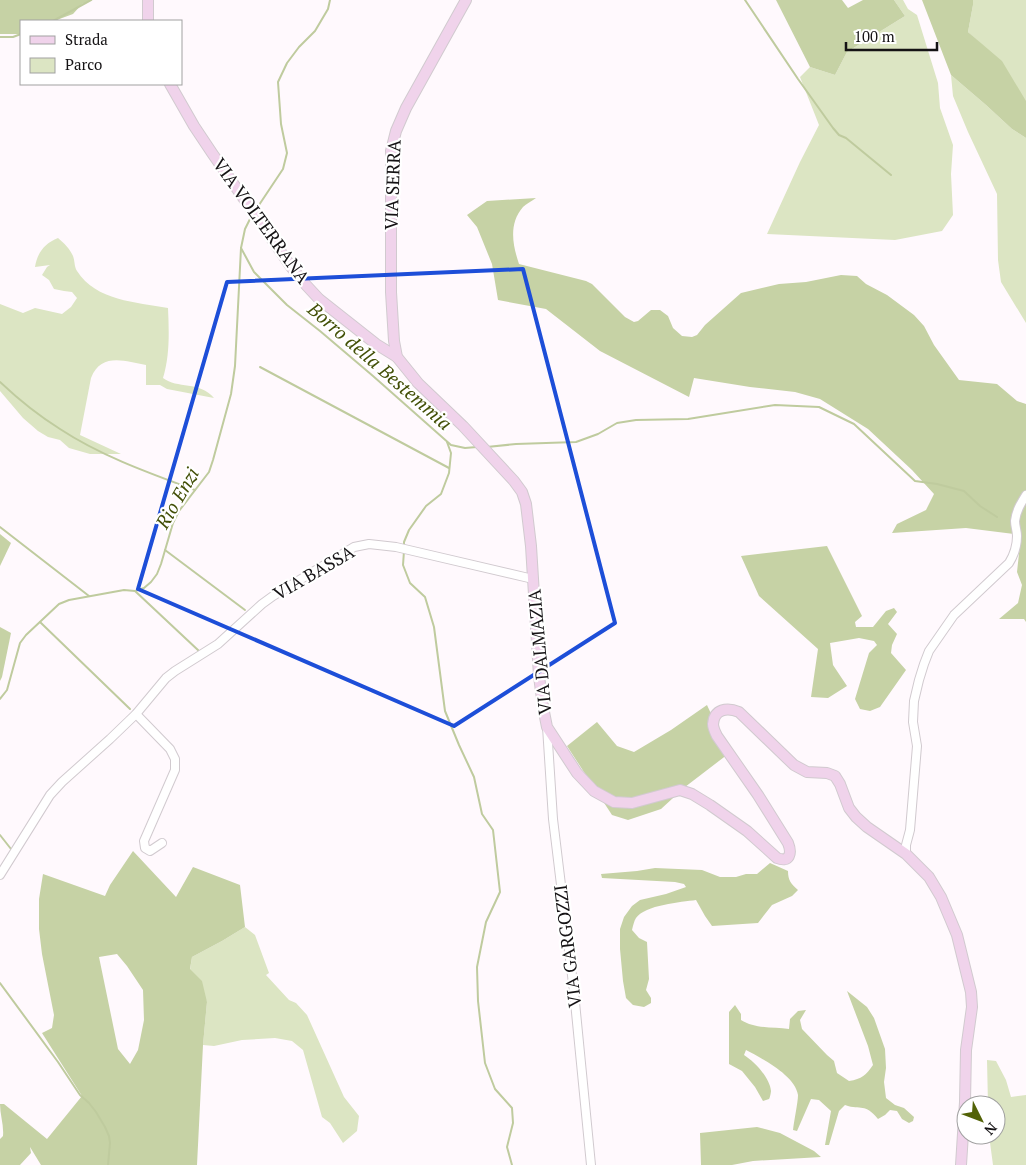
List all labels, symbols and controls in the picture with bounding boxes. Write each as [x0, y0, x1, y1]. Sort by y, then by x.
legend [20, 20, 182, 85]
scale bar [846, 20, 937, 52]
text: 100 m [854, 26, 895, 46]
text: Strada [65, 29, 108, 49]
text: Parco [65, 54, 102, 74]
street label: VIA SERRA [378, 139, 406, 231]
street label: VIA VOLTERRANA [208, 153, 316, 289]
water label: Borro della Bestemmia [302, 295, 458, 435]
water label: Rio Enzi [149, 462, 204, 534]
street label: VIA BASSA [269, 539, 359, 605]
street label: VIA DALMAZIA [521, 588, 556, 716]
street label: VIA GARGOZZI [548, 883, 586, 1009]
north arrow [956, 1095, 1006, 1145]
text: N [980, 1119, 1002, 1140]

